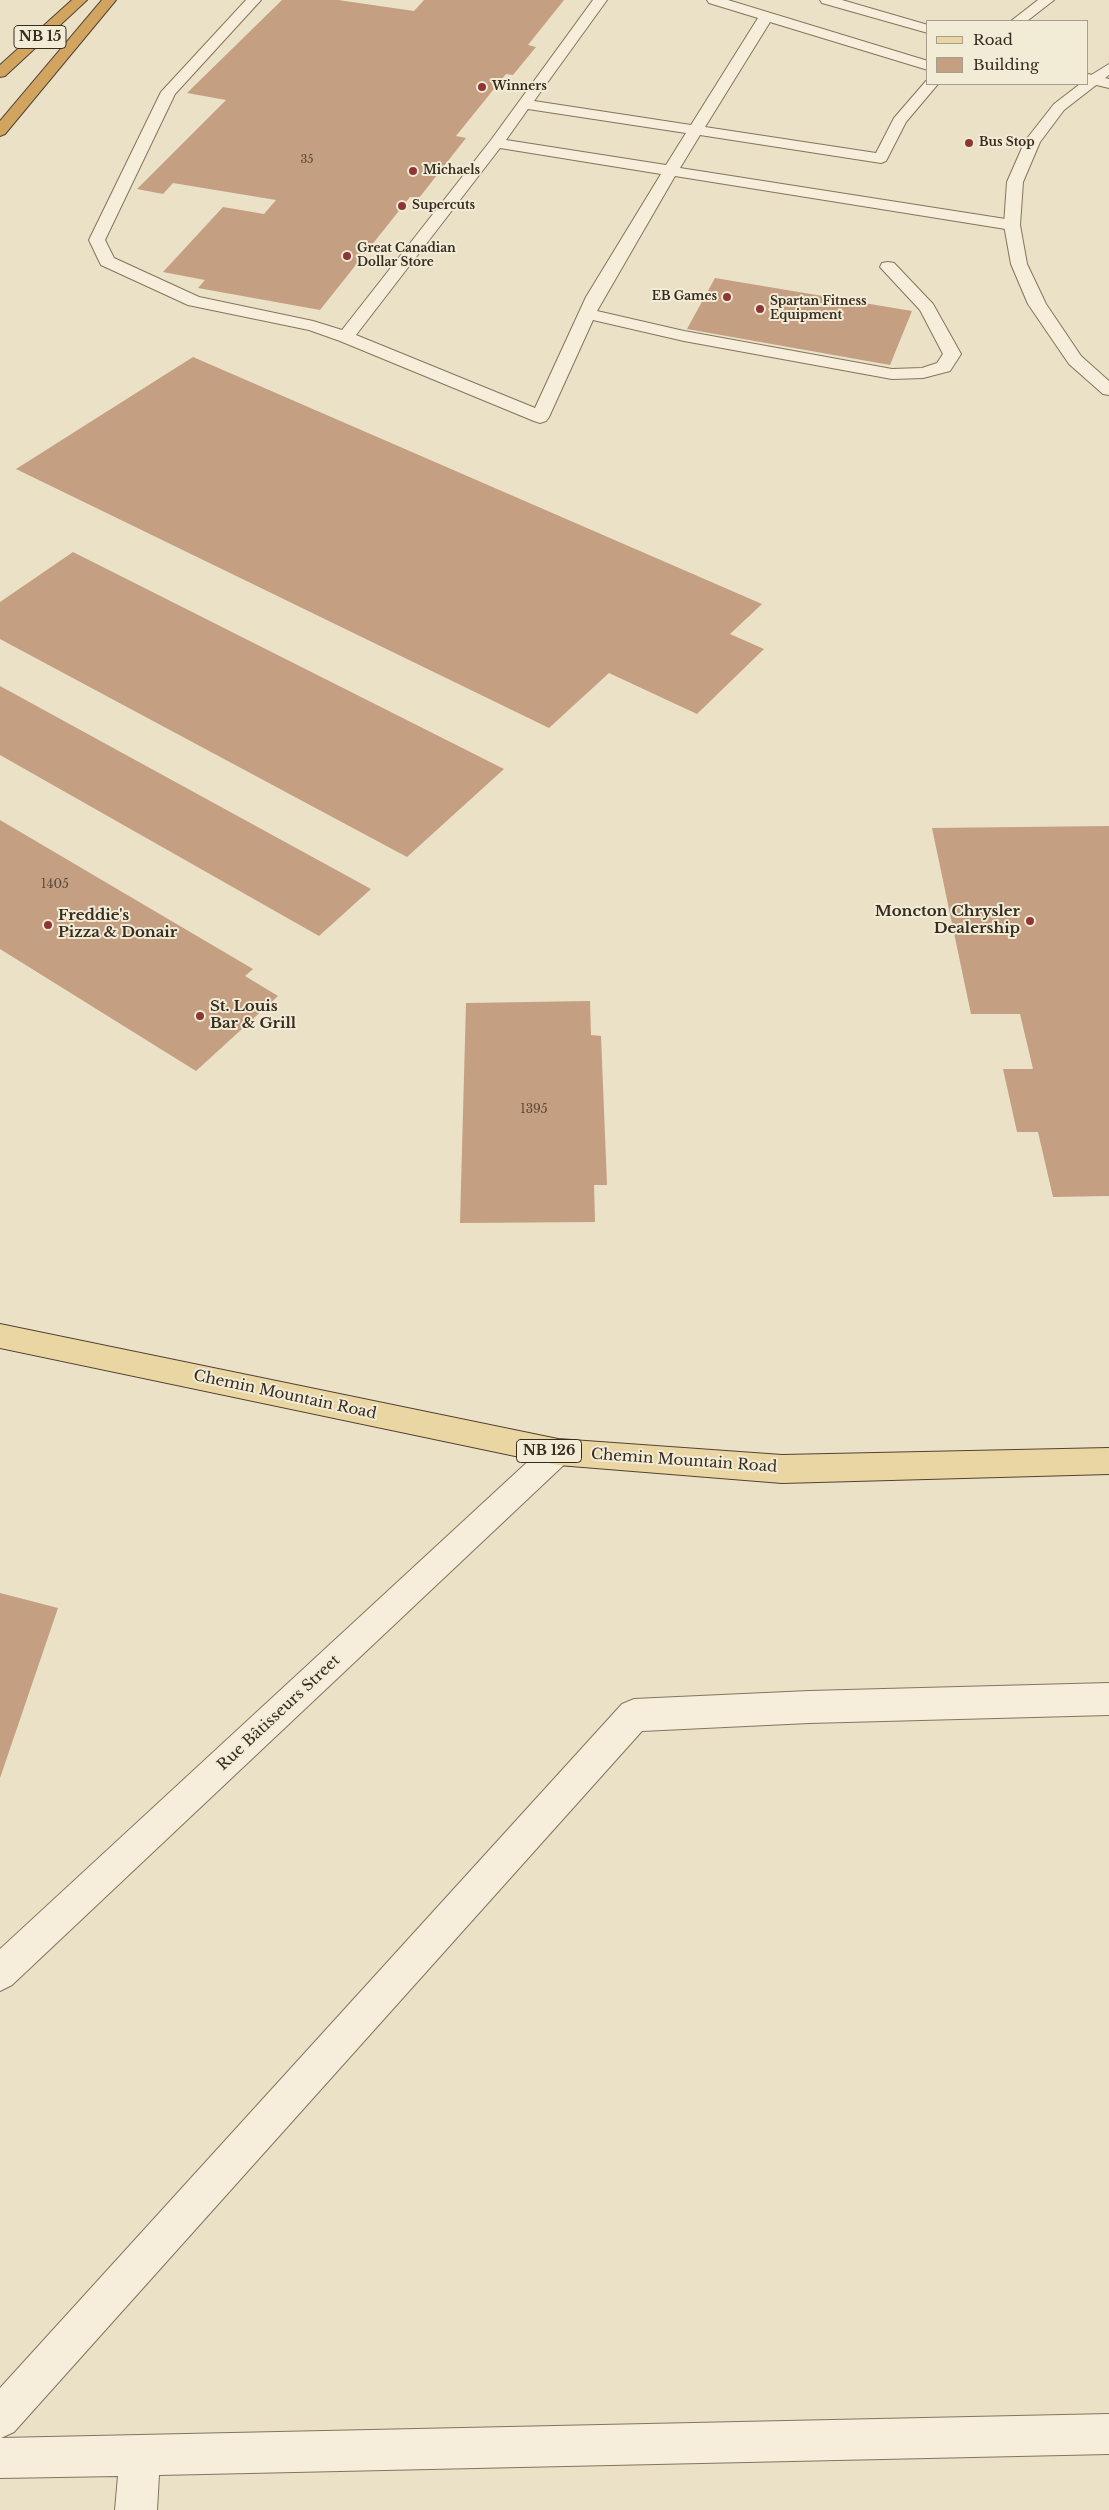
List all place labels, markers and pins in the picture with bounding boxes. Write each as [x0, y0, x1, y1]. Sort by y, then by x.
place label: Winners [492, 80, 547, 94]
marker: Winners [476, 81, 488, 93]
place label: Bus Stop [979, 136, 1035, 150]
marker: Bus Stop [963, 137, 975, 149]
place label: Michaels [423, 164, 480, 178]
marker: Michaels [407, 165, 419, 177]
place label: Supercuts [412, 199, 475, 213]
marker: Supercuts [396, 200, 408, 212]
place label: Great Canadian Dollar Store [357, 242, 456, 270]
marker: Great Canadian Dollar Store [341, 250, 353, 262]
place label: EB Games [652, 290, 717, 304]
marker: EB Games [721, 291, 733, 303]
place label: Spartan Fitness Equipment [770, 295, 867, 323]
marker: Spartan Fitness Equipment [754, 303, 766, 315]
place label: Moncton Chrysler Dealership [875, 903, 1020, 938]
place label: Freddie's Pizza & Donair [58, 907, 177, 942]
marker: Moncton Chrysler Dealership [1024, 915, 1036, 927]
marker: Freddie's Pizza & Donair [42, 919, 54, 931]
place label: St. Louis Bar & Grill [210, 998, 296, 1033]
marker: St. Louis Bar & Grill [194, 1010, 206, 1022]

